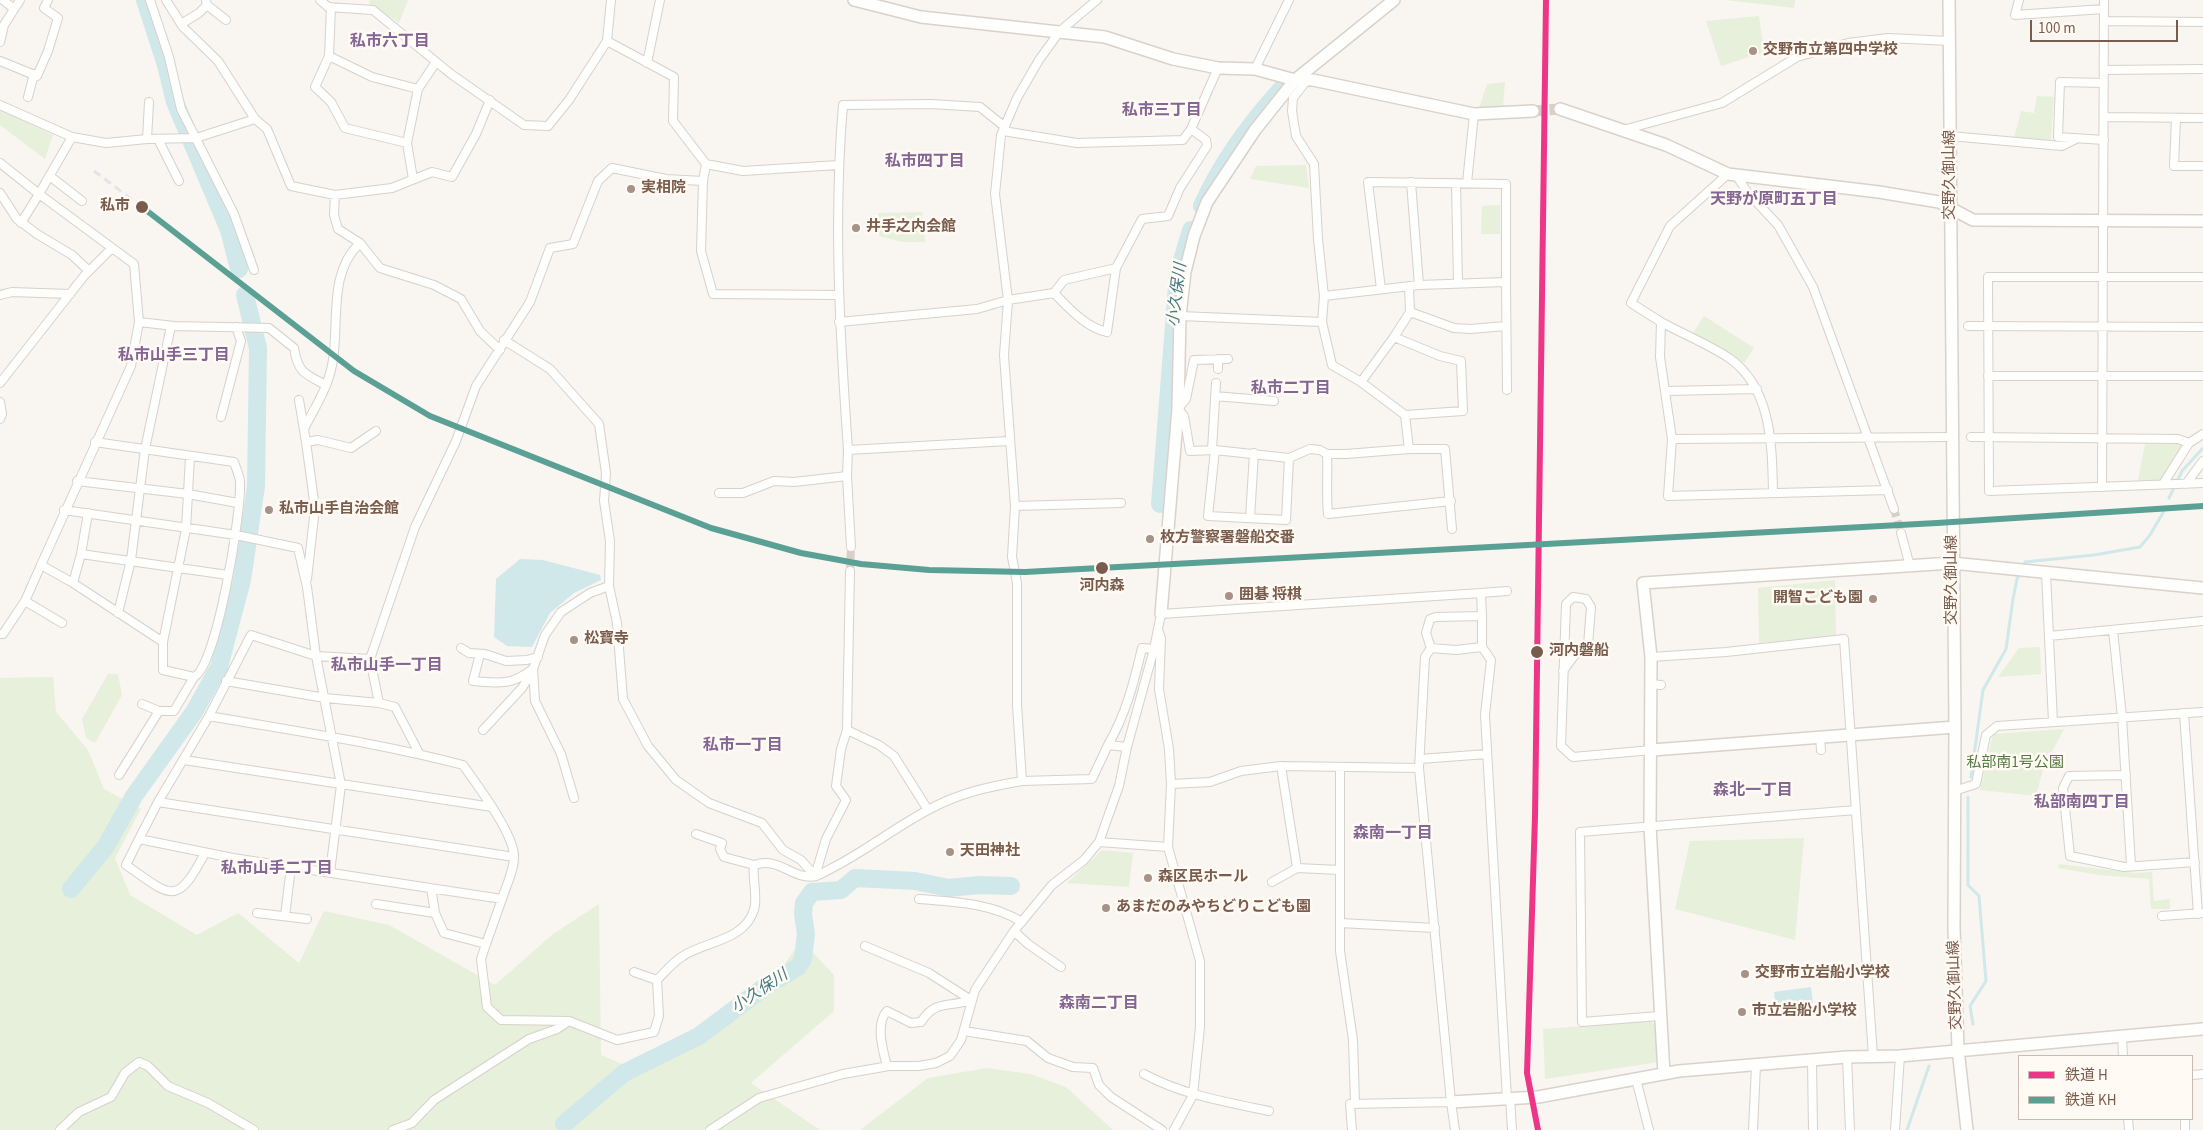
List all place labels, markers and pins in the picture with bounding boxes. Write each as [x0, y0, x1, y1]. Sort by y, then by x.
place label: 交野市立第四中学校 [1763, 42, 1898, 60]
marker: 交野市立第四中学校 [1747, 45, 1759, 57]
place label: 実相院 [641, 180, 686, 198]
marker: 実相院 [625, 183, 637, 195]
place label: 私市 [100, 198, 130, 216]
marker: 私市 [134, 199, 150, 215]
place label: 井手之内会館 [866, 219, 956, 237]
marker: 井手之内会館 [850, 222, 862, 234]
place label: 私市山手自治会館 [279, 501, 399, 519]
marker: 私市山手自治会館 [263, 504, 275, 516]
place label: 枚方警察署磐船交番 [1160, 530, 1295, 548]
marker: 枚方警察署磐船交番 [1144, 533, 1156, 545]
marker: 河内森 [1094, 560, 1110, 576]
place label: 河内森 [1080, 578, 1124, 596]
place label: 囲碁 将棋 [1239, 587, 1302, 605]
marker: 囲碁 将棋 [1223, 590, 1235, 602]
place label: 開智こども園 [1773, 590, 1863, 608]
marker: 開智こども園 [1867, 593, 1879, 605]
place label: 松寶寺 [584, 631, 629, 649]
marker: 松寶寺 [568, 634, 580, 646]
place label: 河内磐船 [1549, 643, 1609, 661]
marker: 河内磐船 [1529, 644, 1545, 660]
place label: 天田神社 [960, 843, 1020, 861]
marker: 天田神社 [944, 846, 956, 858]
place label: 森区民ホール [1158, 869, 1248, 887]
marker: 森区民ホール [1142, 872, 1154, 884]
place label: あまだのみやちどりこども園 [1116, 899, 1311, 917]
marker: あまだのみやちどりこども園 [1100, 902, 1112, 914]
place label: 交野市立岩船小学校 [1755, 965, 1890, 983]
marker: 交野市立岩船小学校 [1739, 968, 1751, 980]
place label: 市立岩船小学校 [1752, 1003, 1857, 1021]
marker: 市立岩船小学校 [1736, 1006, 1748, 1018]

